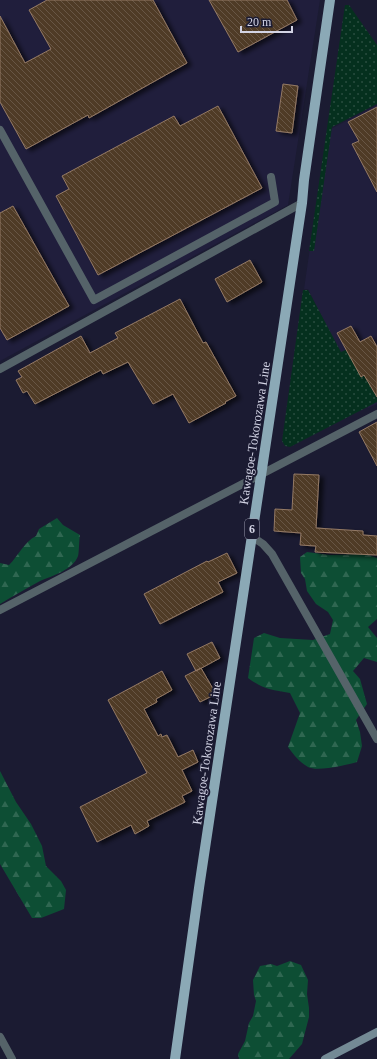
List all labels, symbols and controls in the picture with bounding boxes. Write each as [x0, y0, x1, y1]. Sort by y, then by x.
scale bar [241, 8, 292, 34]
text: 20 m [247, 15, 272, 29]
street label: Kawagoe-Tokorozawa Line [236, 360, 273, 506]
road number: 6 [245, 519, 259, 539]
street label: Kawagoe-Tokorozawa Line [189, 680, 224, 826]

